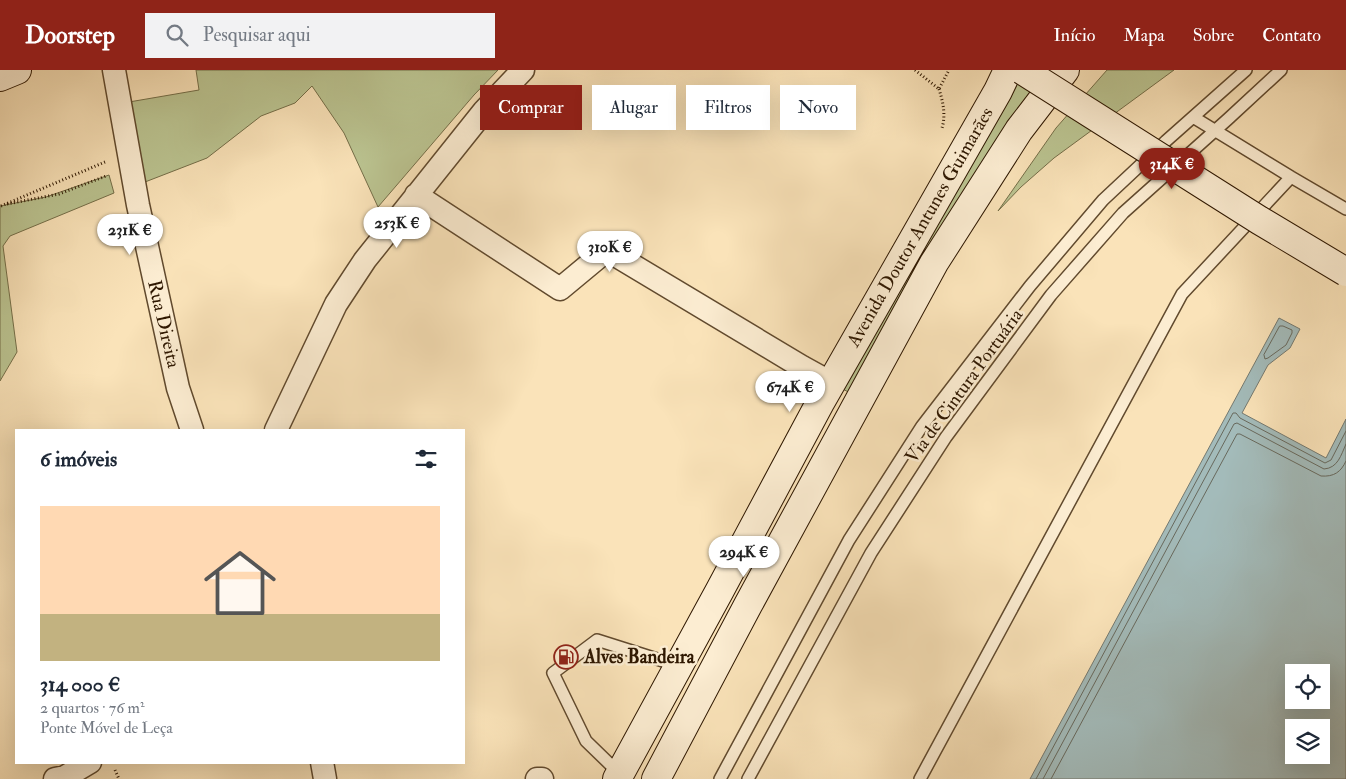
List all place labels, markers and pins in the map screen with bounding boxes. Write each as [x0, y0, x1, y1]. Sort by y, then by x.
pin: 314K € [1131, 148, 1213, 190]
pin: 253K € [356, 206, 438, 249]
pin: 231K € [89, 214, 171, 256]
pin: 310K € [569, 230, 651, 273]
pin: 674K € [749, 370, 831, 413]
pin: 294K € [703, 536, 785, 578]
fuel station icon: Alves Bandeira [553, 644, 579, 670]
place label: Alves Bandeira [583, 645, 696, 669]

